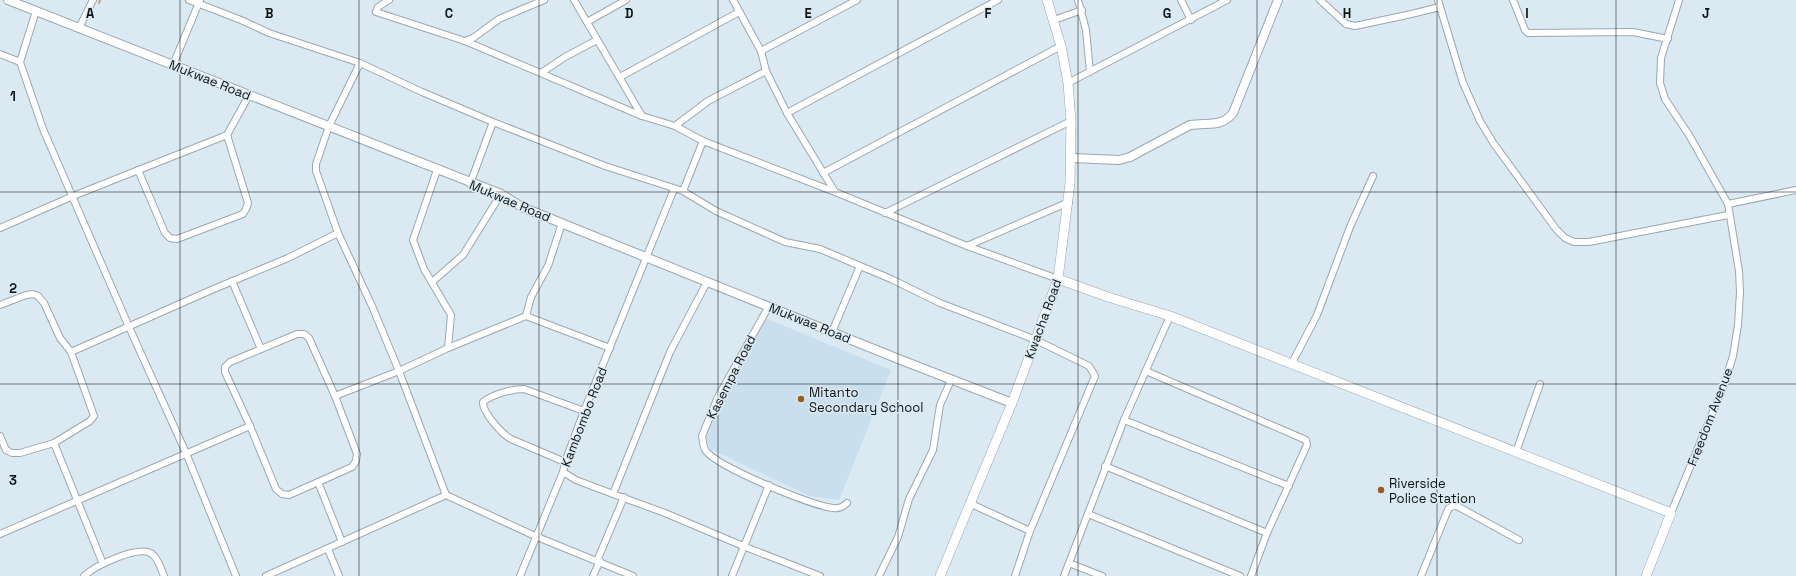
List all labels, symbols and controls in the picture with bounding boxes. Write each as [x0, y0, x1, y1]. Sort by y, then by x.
text: A [86, 5, 95, 22]
text: B [265, 5, 274, 22]
text: C [445, 5, 453, 22]
text: D [625, 5, 634, 22]
text: E [804, 5, 812, 22]
text: F [985, 5, 992, 22]
text: G [1163, 5, 1171, 22]
text: H [1343, 5, 1351, 22]
text: I [1525, 5, 1529, 22]
text: J [1702, 5, 1710, 22]
street label: Mukwae Road [167, 56, 253, 104]
text: 1 [10, 88, 16, 105]
street label: Mukwae Road [467, 176, 553, 226]
street label: Kwacha Road [1021, 277, 1065, 361]
text: 2 [9, 280, 17, 297]
street label: Mukwae Road [767, 299, 853, 347]
street label: Kasempa Road [703, 332, 759, 422]
street label: Kambombo Road [557, 365, 611, 469]
street label: Freedom Avenue [1683, 366, 1737, 468]
place label: Mitanto Secondary School [809, 384, 923, 416]
marker: Mitanto Secondary School [796, 394, 806, 404]
text: 3 [9, 472, 17, 489]
place label: Riverside Police Station [1389, 475, 1476, 507]
marker: Riverside Police Station [1376, 485, 1386, 495]

